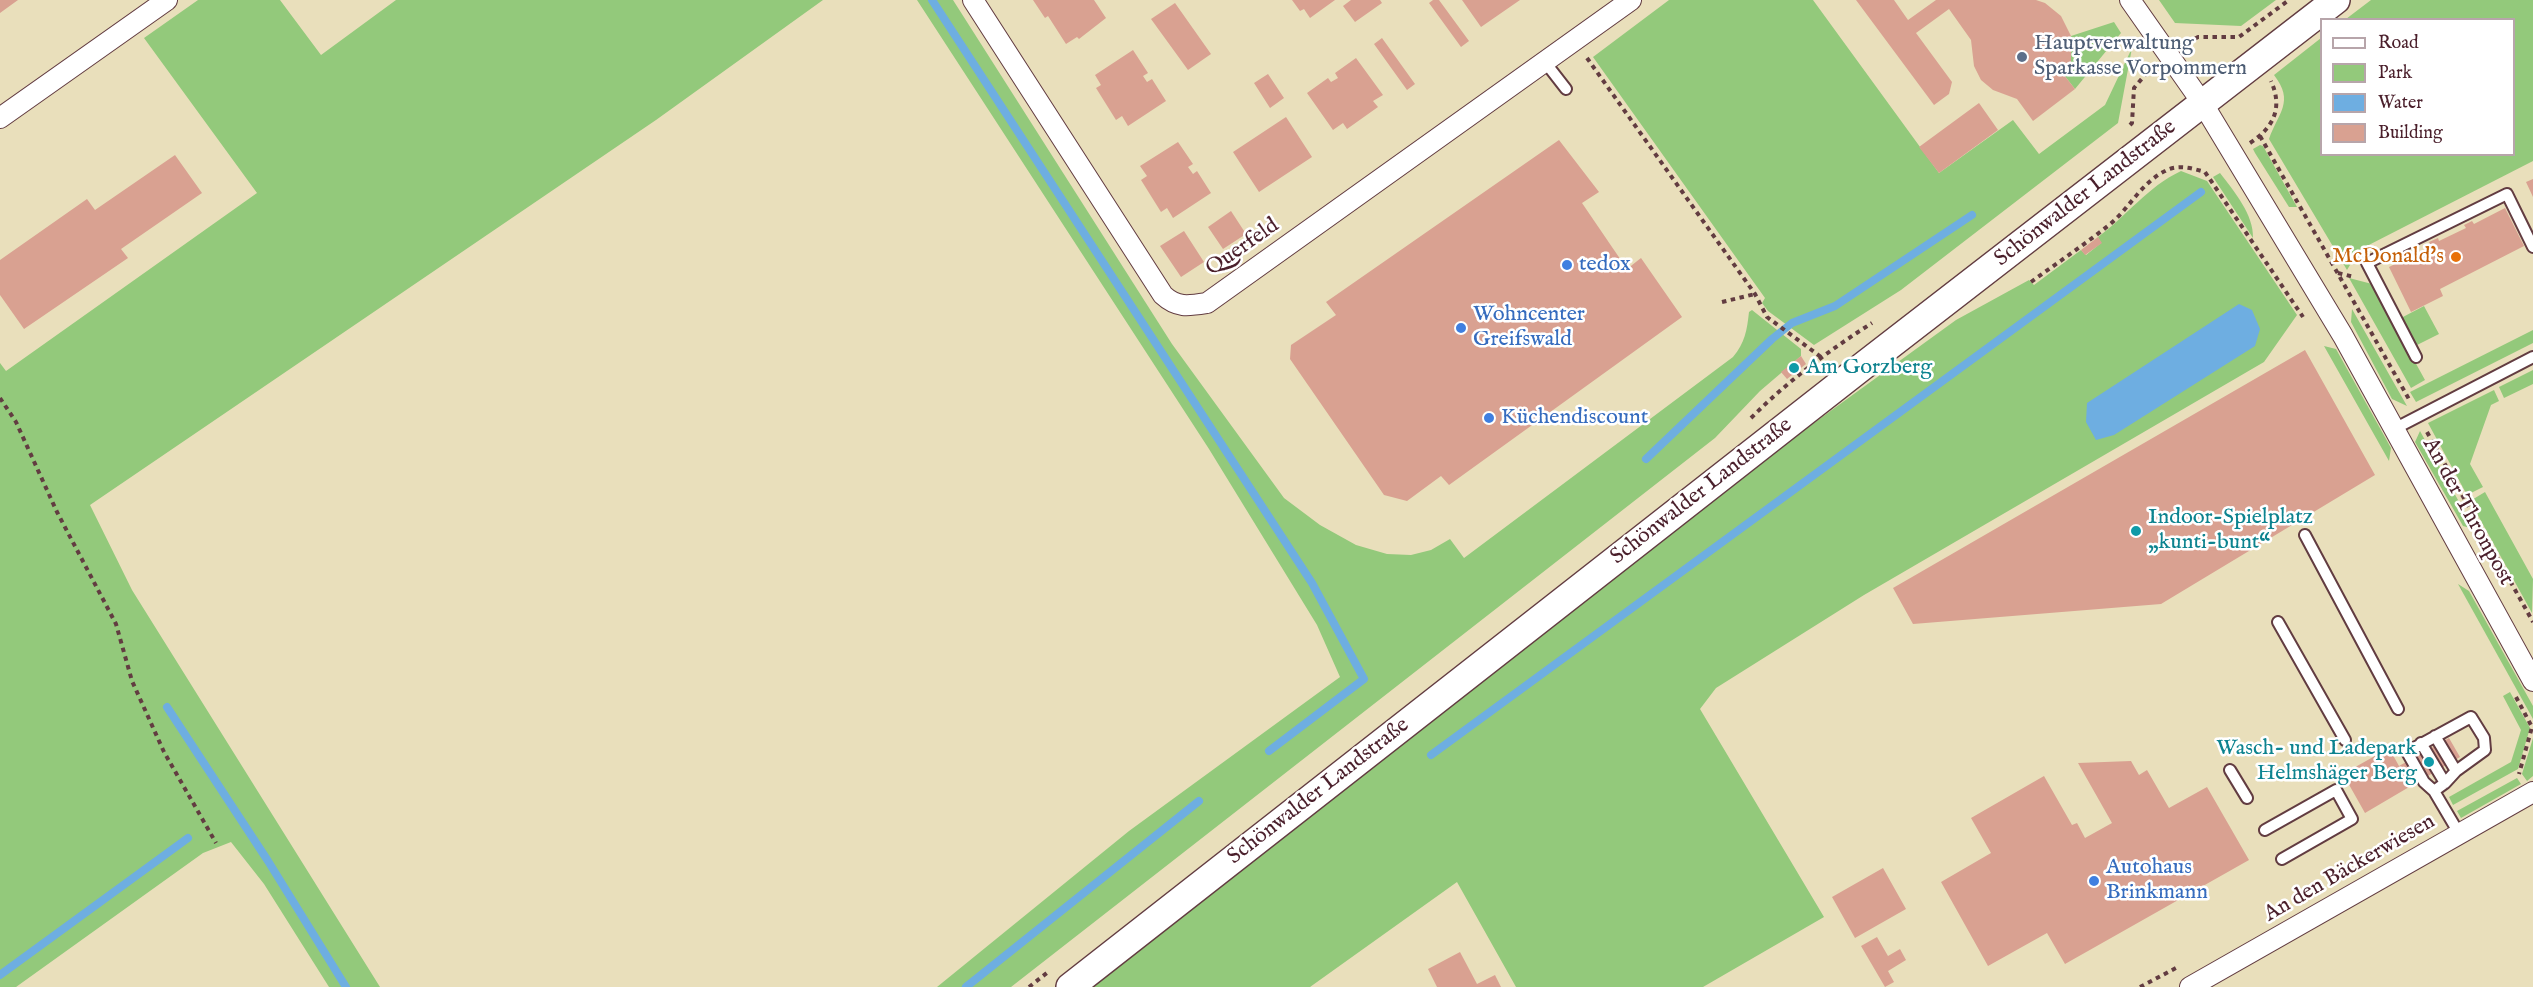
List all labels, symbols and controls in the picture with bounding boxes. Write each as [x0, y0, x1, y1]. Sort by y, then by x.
legend [2320, 18, 2515, 156]
place label: Hauptverwaltung Sparkasse Vorpommern [2034, 31, 2247, 82]
text: Road [2378, 32, 2419, 55]
marker: Hauptverwaltung Sparkasse Vorpommern [2015, 50, 2029, 64]
text: Park [2378, 62, 2412, 85]
text: Water [2378, 92, 2423, 115]
street label: Schönwalder Landstraße [1990, 115, 2182, 273]
text: Building [2378, 122, 2443, 145]
street label: Querfeld [1201, 213, 1285, 283]
place label: McDonald's [2332, 244, 2444, 270]
marker: McDonald's [2449, 250, 2463, 264]
place label: tedox [1579, 252, 1631, 278]
marker: tedox [1560, 258, 1574, 272]
place label: Wohncenter Greifswald [1473, 302, 1585, 354]
marker: Wohncenter Greifswald [1454, 321, 1468, 335]
place label: Am Gorzberg [1806, 355, 1932, 381]
marker: Am Gorzberg [1787, 361, 1801, 375]
place label: Küchendiscount [1501, 405, 1648, 431]
marker: Küchendiscount [1482, 411, 1496, 425]
street label: Schönwalder Landstraße [1606, 413, 1798, 571]
street label: An der Thronpost [2416, 434, 2518, 590]
place label: Indoor-Spielplatz „kunti-bunt“ [2148, 505, 2313, 556]
marker: Indoor-Spielplatz „kunti-bunt“ [2129, 524, 2143, 538]
street label: Schönwalder Landstraße [1223, 713, 1415, 871]
place label: Wasch- und Ladepark Helmshäger Berg [2216, 736, 2417, 788]
marker: Wasch- und Ladepark Helmshäger Berg [2422, 755, 2436, 769]
street label: An den Bäckerwiesen [2260, 809, 2440, 929]
place label: Autohaus Brinkmann [2106, 855, 2208, 906]
marker: Autohaus Brinkmann [2087, 874, 2101, 888]

